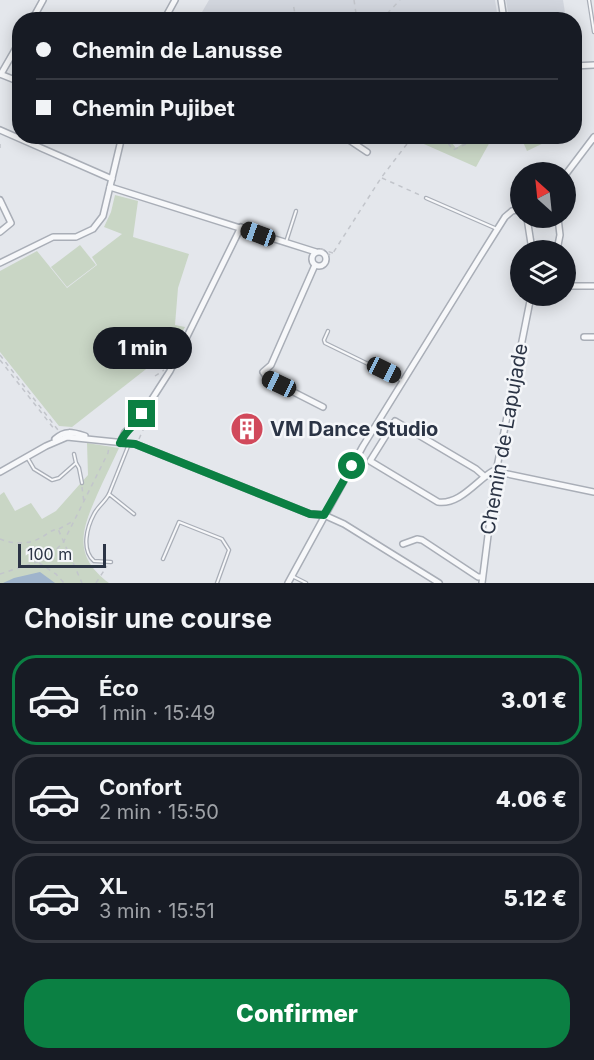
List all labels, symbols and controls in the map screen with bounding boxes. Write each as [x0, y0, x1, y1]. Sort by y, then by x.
text: Chemin de Lanusse [72, 37, 283, 63]
text: Chemin Pujibet [72, 95, 235, 121]
north arrow [510, 162, 576, 228]
map controls [510, 162, 576, 306]
car [238, 219, 278, 249]
button: layers [510, 240, 576, 306]
callout: 1 min [92, 327, 192, 369]
text: 1 min [117, 336, 168, 360]
street label: Chemin de Lapujade [475, 341, 533, 537]
car [364, 354, 404, 386]
car [259, 368, 299, 400]
route end [128, 400, 155, 427]
building icon: VM Dance Studio [229, 411, 265, 447]
place label: VM Dance Studio [270, 417, 438, 441]
route start [338, 452, 365, 479]
scale bar [18, 541, 106, 568]
text: 100 m [27, 544, 72, 564]
text: Choisir une course [24, 602, 272, 635]
icon: car [27, 673, 81, 727]
text: Éco [99, 675, 139, 701]
text: 3.01 € [501, 687, 567, 713]
text: 1 min · 15:49 [99, 701, 215, 725]
icon: car [27, 772, 81, 826]
text: Confort [99, 774, 182, 800]
text: 4.06 € [496, 786, 567, 812]
text: 2 min · 15:50 [99, 800, 219, 824]
icon: car [27, 871, 81, 925]
text: XL [99, 873, 128, 899]
text: 5.12 € [504, 885, 567, 911]
text: 3 min · 15:51 [99, 899, 215, 923]
button: Confirmer [24, 979, 570, 1048]

